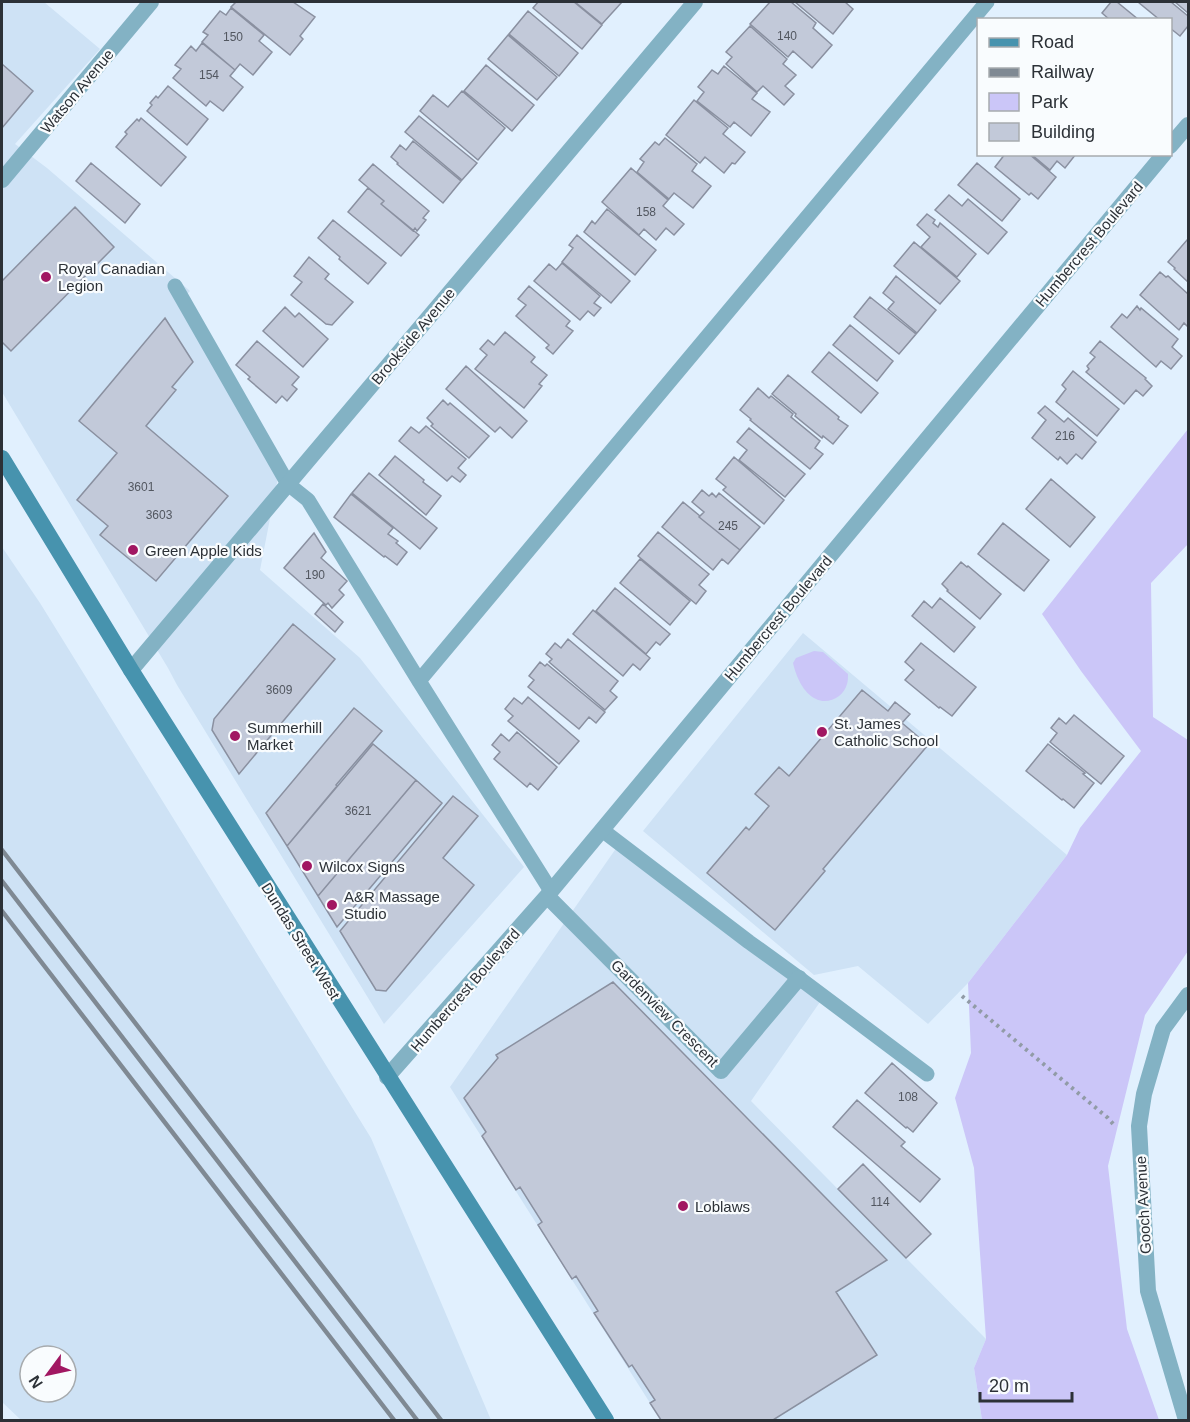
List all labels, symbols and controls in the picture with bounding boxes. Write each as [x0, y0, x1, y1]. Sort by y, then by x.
legend [977, 18, 1172, 156]
house number: 140 [777, 29, 797, 43]
house number: 150 [223, 30, 243, 44]
text: Road [1031, 32, 1074, 52]
street label: Watson Avenue [37, 46, 117, 136]
text: Railway [1031, 62, 1094, 82]
house number: 154 [199, 68, 219, 82]
text: Park [1031, 92, 1069, 112]
text: Building [1031, 122, 1095, 142]
street label: Humbercrest Boulevard [1032, 178, 1146, 310]
house number: 158 [636, 205, 656, 219]
place label: Royal Canadian Legion [58, 260, 165, 294]
marker: Royal Canadian Legion [39, 270, 53, 284]
street label: Brookside Avenue [368, 284, 458, 388]
house number: 216 [1055, 429, 1075, 443]
house number: 3601 [128, 480, 155, 494]
house number: 3603 [146, 508, 173, 522]
house number: 245 [718, 519, 738, 533]
place label: Green Apple Kids [145, 542, 262, 559]
marker: Green Apple Kids [126, 543, 140, 557]
street label: Humbercrest Boulevard [721, 552, 835, 684]
house number: 190 [305, 568, 325, 582]
house number: 3609 [266, 683, 293, 697]
place label: St. James Catholic School [834, 715, 938, 749]
place label: Summerhill Market [247, 719, 322, 753]
marker: St. James Catholic School [815, 725, 829, 739]
marker: Summerhill Market [228, 729, 242, 743]
house number: 3621 [345, 804, 372, 818]
place label: Wilcox Signs [319, 858, 405, 875]
marker: Wilcox Signs [300, 859, 314, 873]
street label: Dundas Street West [258, 880, 344, 1003]
place label: A&R Massage Studio [344, 888, 440, 922]
marker: A&R Massage Studio [325, 898, 339, 912]
street label: Humbercrest Boulevard [407, 925, 523, 1055]
street label: Gardenview Crescent [608, 956, 723, 1071]
house number: 108 [898, 1090, 918, 1104]
street label: Gooch Avenue [1132, 1156, 1154, 1254]
house number: 114 [870, 1195, 890, 1209]
place label: Loblaws [695, 1198, 750, 1215]
marker: Loblaws [676, 1199, 690, 1213]
north arrow [18, 1344, 78, 1404]
scale bar [980, 1365, 1072, 1403]
text: N [26, 1372, 46, 1391]
text: 20 m [989, 1376, 1029, 1396]

